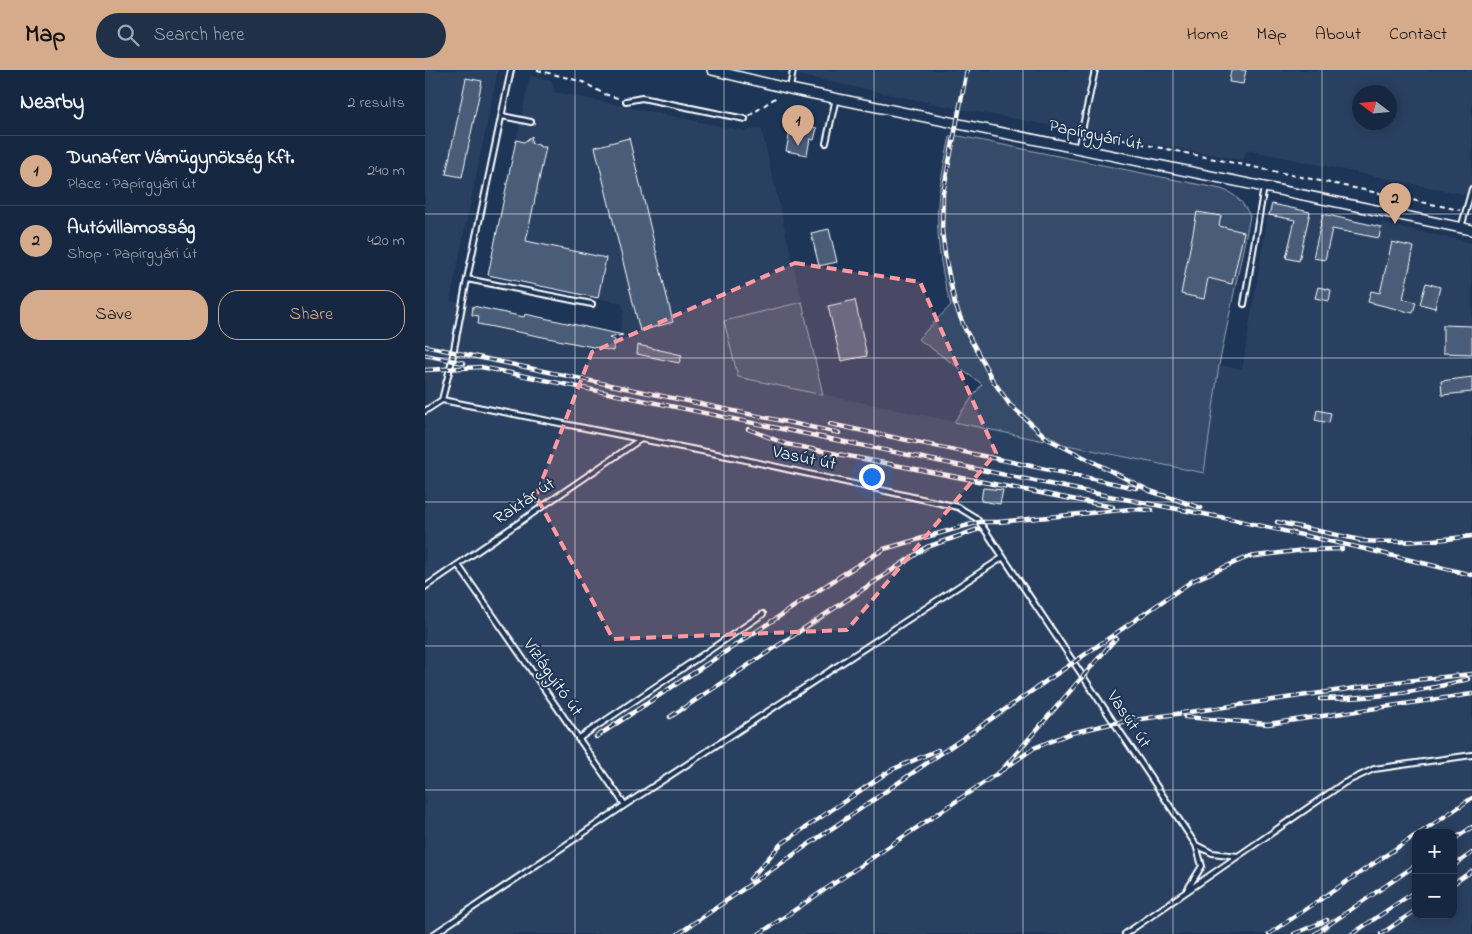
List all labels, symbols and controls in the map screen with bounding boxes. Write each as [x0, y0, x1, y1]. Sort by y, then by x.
search box [96, 13, 446, 58]
text: Map [25, 18, 66, 53]
icon: search [114, 21, 142, 49]
text: Search here [154, 22, 245, 49]
text: Home [1187, 22, 1228, 48]
text: Map [1256, 22, 1287, 48]
text: About [1315, 22, 1361, 48]
text: Contact [1389, 22, 1447, 48]
north arrow [1352, 85, 1397, 130]
text: Nearby [20, 88, 84, 118]
text: 2 results [347, 91, 405, 115]
pin: 1 [782, 105, 814, 146]
street label: Papírgyári út [1046, 113, 1144, 160]
text: Dunaferr Vámügynökség Kft. [67, 145, 294, 172]
text: 1 [33, 159, 39, 183]
text: 240 m [367, 159, 405, 183]
text: Place · Papírgyári út [67, 172, 196, 196]
pin: 2 [1379, 183, 1411, 224]
text: Autóvillamosság [67, 215, 195, 242]
text: 2 [32, 229, 40, 253]
text: 420 m [367, 229, 405, 253]
text: Shop · Papírgyári út [67, 242, 197, 266]
button: Save [20, 290, 208, 340]
button: Share [218, 290, 405, 340]
street label: Vasút út [769, 439, 838, 478]
your location [859, 464, 885, 490]
street label: Raktár út [489, 472, 561, 532]
street label: Vízlágyító út [514, 633, 588, 723]
street label: Vasút út [1099, 685, 1157, 754]
map controls [1412, 829, 1457, 919]
button: + [1412, 829, 1457, 874]
button: − [1412, 874, 1457, 919]

